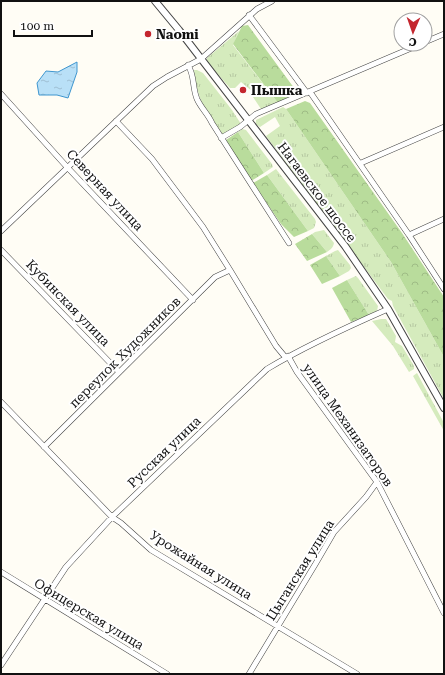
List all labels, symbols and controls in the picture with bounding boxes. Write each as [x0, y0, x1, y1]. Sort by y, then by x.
scale bar [14, 12, 92, 38]
north arrow [393, 12, 433, 52]
text: 100 m [20, 19, 54, 33]
place label: Naomi [156, 27, 199, 42]
marker: Naomi [143, 29, 153, 39]
text: С [408, 35, 417, 48]
place label: Пышка [251, 83, 303, 98]
marker: Пышка [238, 85, 248, 95]
street label: Нагаевское шоссе [275, 139, 359, 245]
street label: Северная улица [64, 146, 146, 234]
street label: Кубинская улица [23, 257, 113, 349]
street label: переулок Художников [66, 293, 184, 411]
street label: улица Механизаторов [300, 361, 396, 489]
street label: Русская улица [124, 413, 204, 491]
street label: Цыганская улица [263, 517, 337, 623]
street label: Урожайная улица [147, 528, 255, 602]
street label: Офицерская улица [31, 575, 147, 653]

